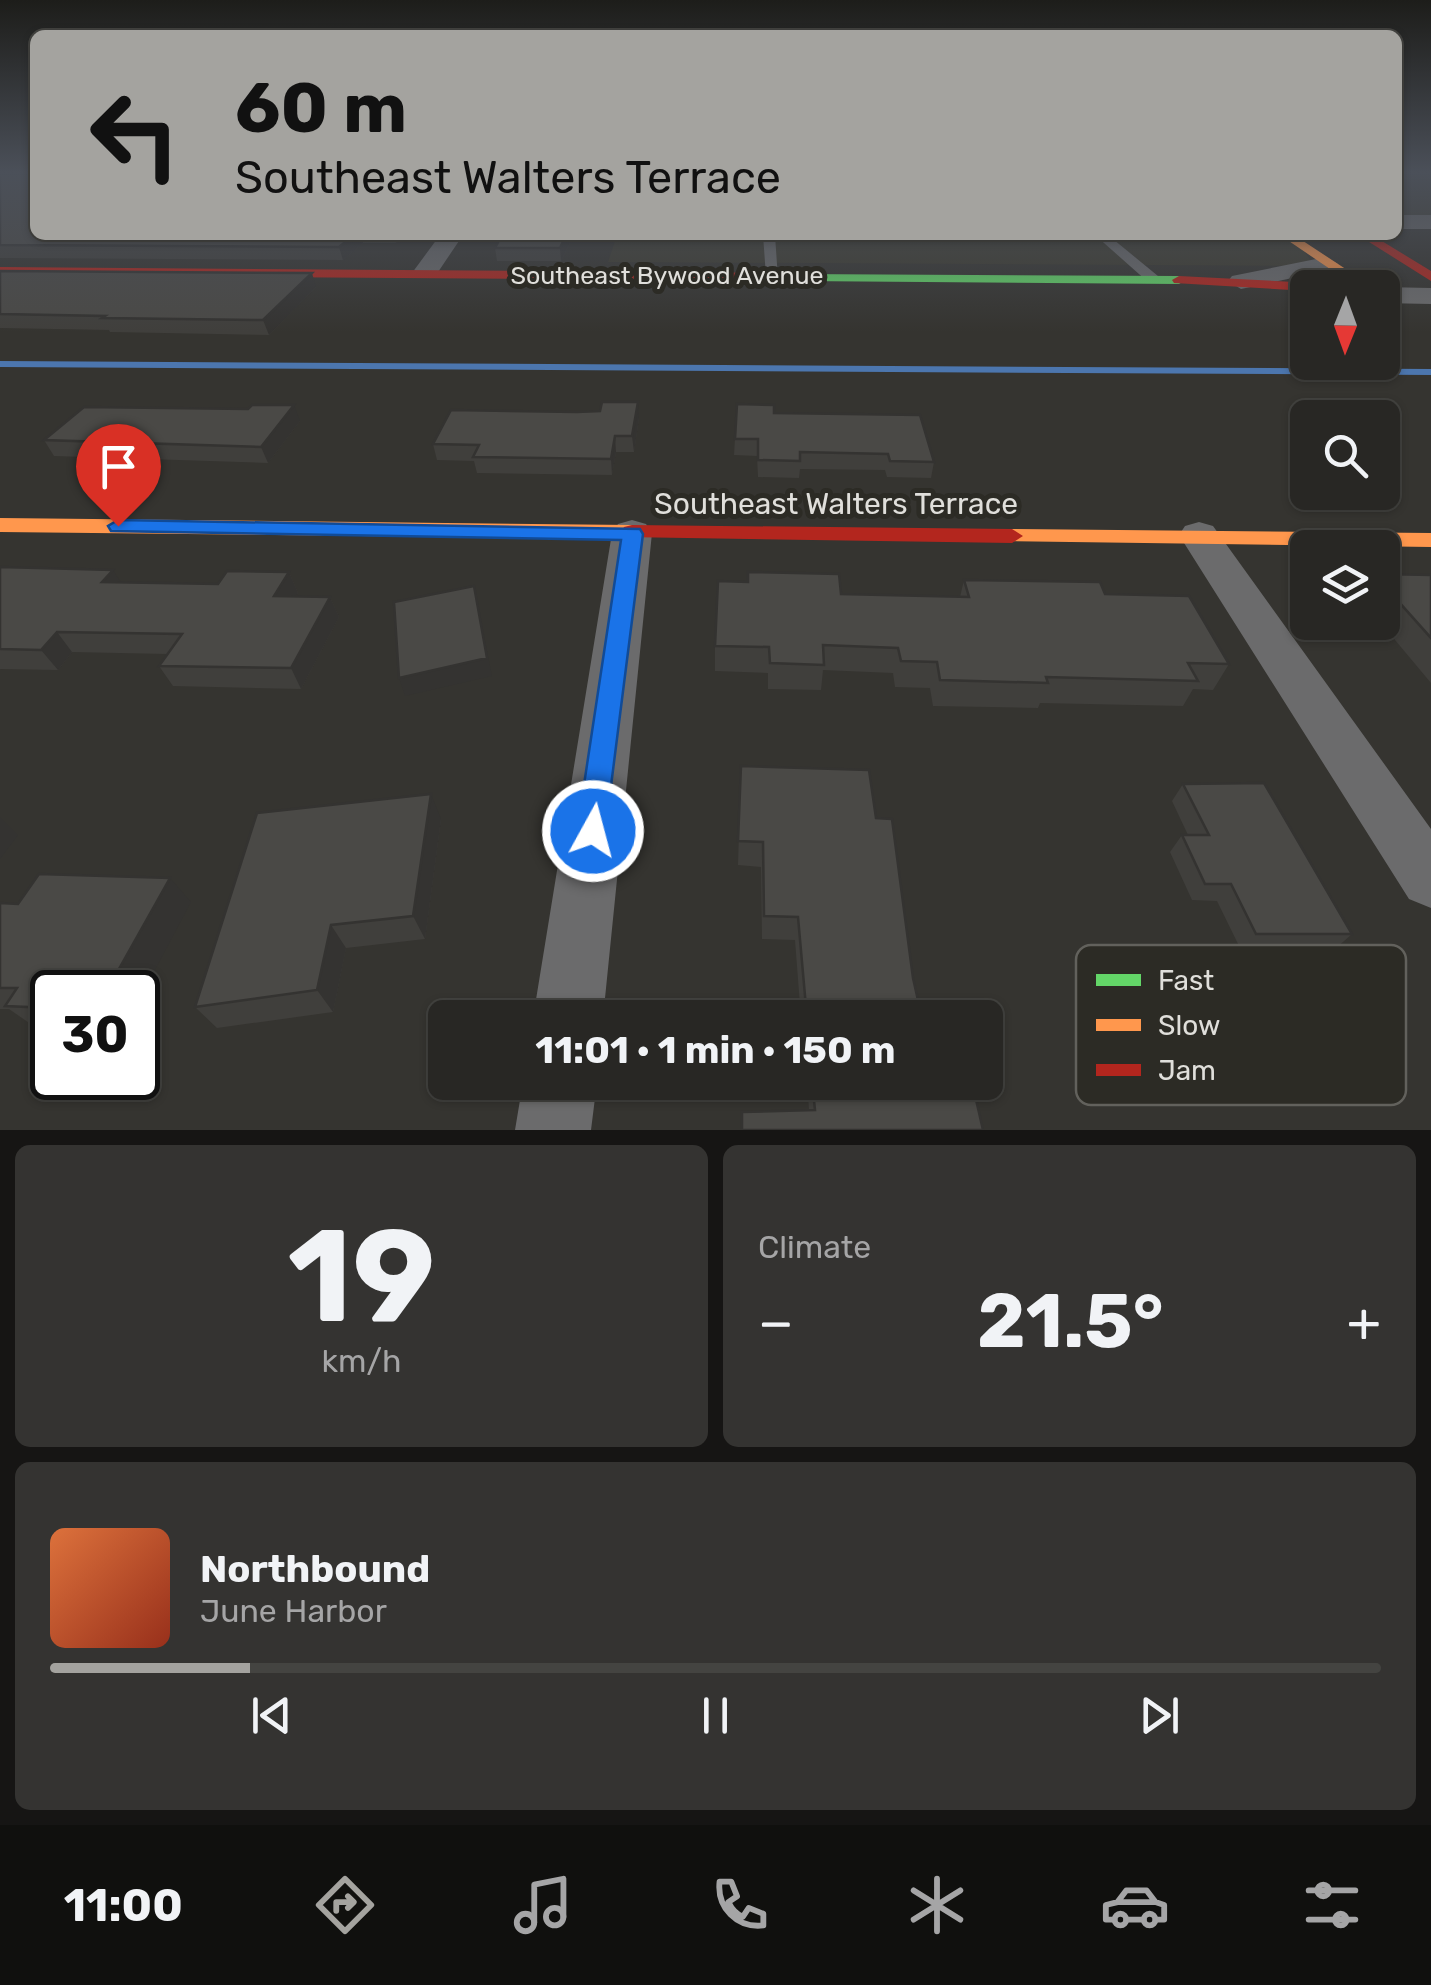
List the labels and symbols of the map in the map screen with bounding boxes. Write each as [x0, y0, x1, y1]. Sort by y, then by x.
street label: Southeast Bywood Avenue [510, 261, 824, 290]
north arrow [1290, 270, 1400, 380]
pin [76, 424, 161, 527]
street label: Southeast Walters Terrace [654, 486, 1018, 522]
position arrow [541, 779, 645, 883]
legend [1076, 945, 1406, 1105]
text: Fast [1158, 964, 1214, 997]
speed limit sign: 30 [30, 970, 160, 1100]
text: Slow [1158, 1009, 1220, 1042]
text: Jam [1158, 1054, 1216, 1087]

